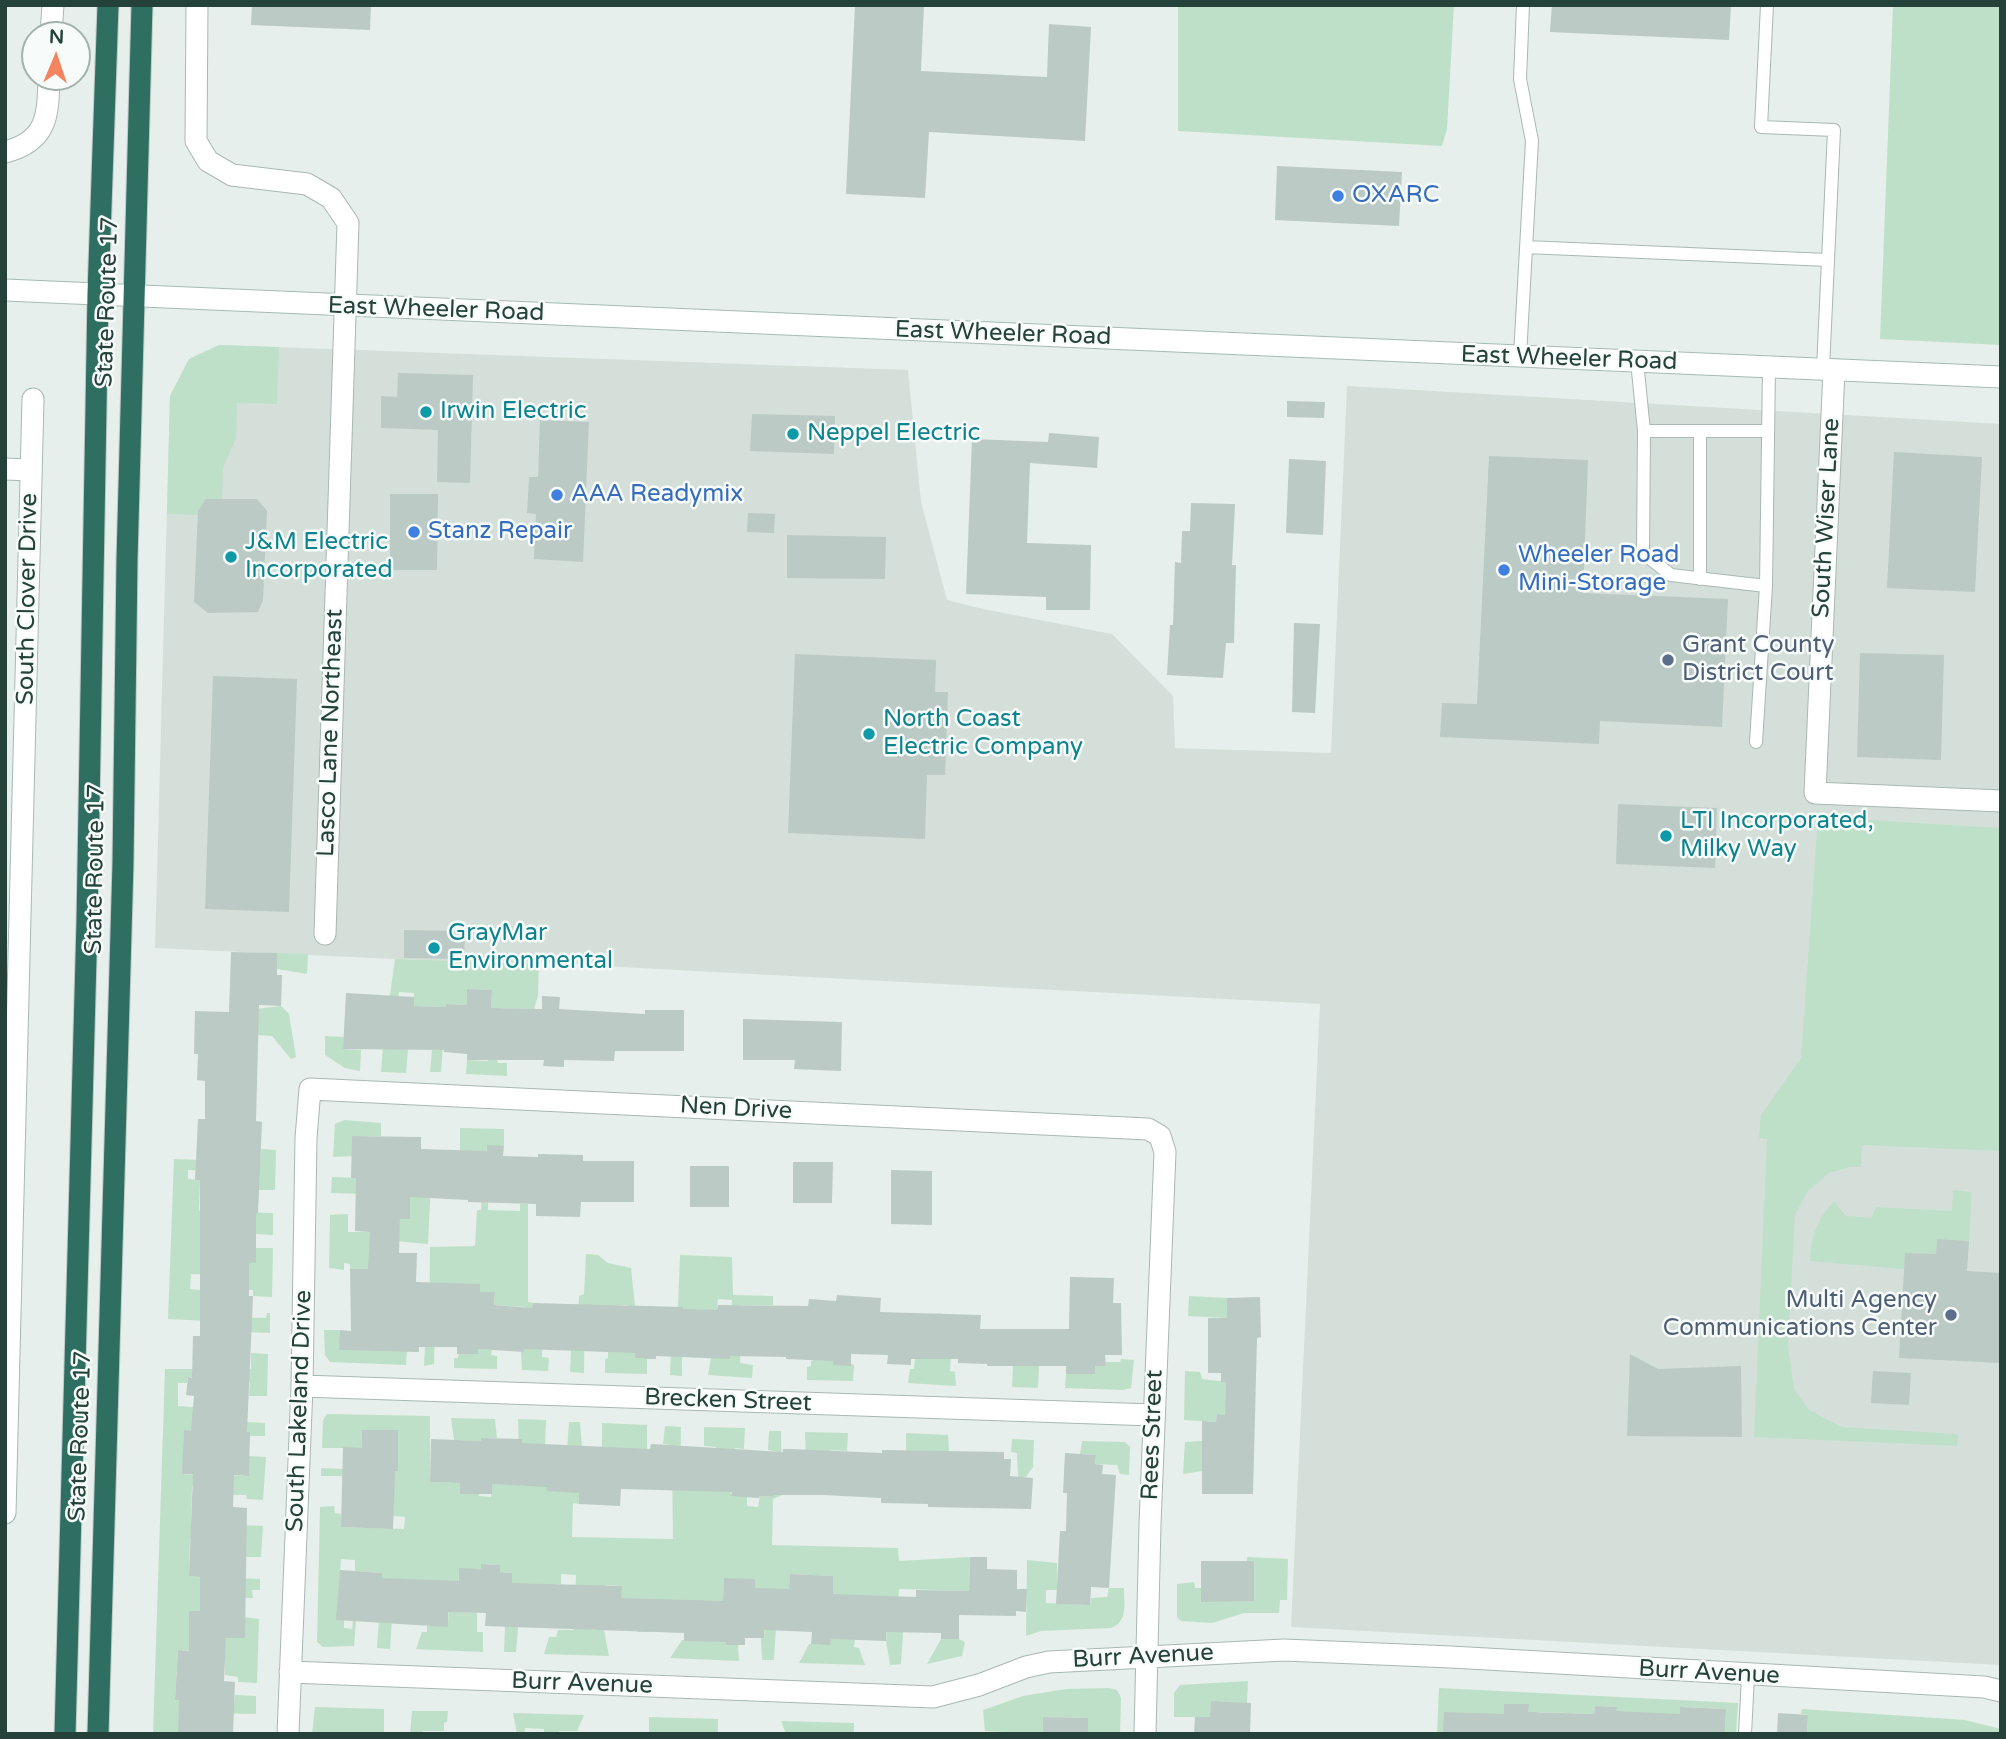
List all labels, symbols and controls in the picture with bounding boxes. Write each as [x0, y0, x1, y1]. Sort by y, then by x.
north arrow [21, 21, 91, 91]
text: N [49, 26, 65, 48]
place label: OXARC [1352, 182, 1439, 210]
marker: OXARC [1330, 188, 1346, 204]
street label: State Route 17 [91, 216, 125, 388]
street label: East Wheeler Road [327, 292, 545, 328]
street label: East Wheeler Road [894, 316, 1112, 352]
street label: East Wheeler Road [1460, 341, 1678, 377]
place label: Irwin Electric [440, 398, 586, 426]
marker: Irwin Electric [418, 404, 434, 420]
street label: South Wiser Lane [1807, 417, 1847, 619]
place label: Neppel Electric [807, 420, 980, 448]
marker: Neppel Electric [785, 426, 801, 442]
place label: AAA Readymix [571, 481, 743, 509]
marker: AAA Readymix [549, 487, 565, 503]
street label: South Clover Drive [12, 493, 44, 705]
place label: Stanz Repair [428, 518, 572, 546]
marker: Stanz Repair [406, 524, 422, 540]
place label: J&M Electric Incorporated [245, 529, 393, 585]
place label: Wheeler Road Mini-Storage [1518, 542, 1679, 598]
marker: J&M Electric Incorporated [223, 549, 239, 565]
marker: Wheeler Road Mini-Storage [1496, 562, 1512, 578]
street label: Lasco Lane Northeast [312, 608, 350, 858]
place label: Grant County District Court [1682, 632, 1834, 688]
marker: Grant County District Court [1660, 652, 1676, 668]
place label: North Coast Electric Company [883, 706, 1083, 762]
marker: North Coast Electric Company [861, 726, 877, 742]
street label: State Route 17 [80, 783, 112, 955]
place label: LTI Incorporated, Milky Way [1680, 808, 1874, 864]
marker: LTI Incorporated, Milky Way [1658, 828, 1674, 844]
place label: GrayMar Environmental [448, 920, 613, 976]
marker: GrayMar Environmental [426, 940, 442, 956]
street label: Nen Drive [679, 1092, 793, 1126]
place label: Multi Agency Communications Center [1663, 1287, 1937, 1343]
street label: South Lakeland Drive [281, 1289, 319, 1533]
marker: Multi Agency Communications Center [1943, 1307, 1959, 1323]
street label: State Route 17 [64, 1350, 98, 1522]
street label: Rees Street [1136, 1369, 1170, 1501]
street label: Brecken Street [644, 1384, 812, 1418]
street label: Burr Avenue [1072, 1639, 1214, 1675]
street label: Burr Avenue [1638, 1655, 1780, 1691]
street label: Burr Avenue [511, 1667, 653, 1701]

